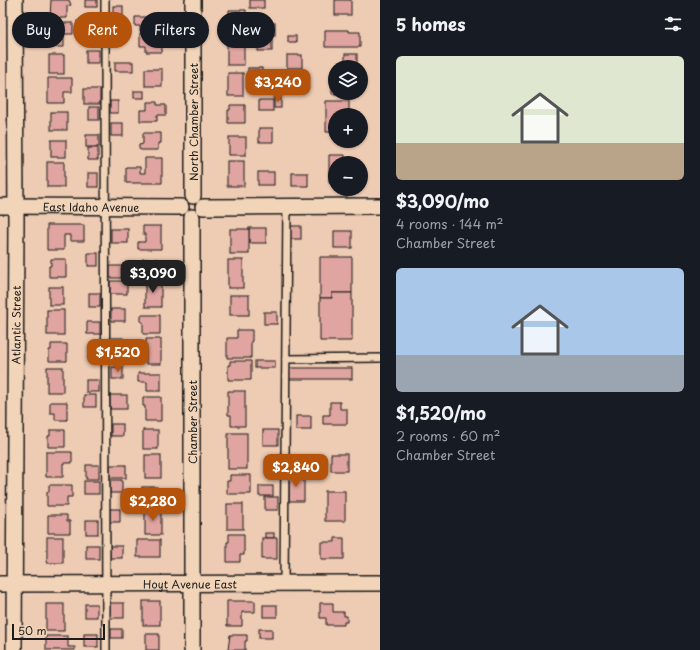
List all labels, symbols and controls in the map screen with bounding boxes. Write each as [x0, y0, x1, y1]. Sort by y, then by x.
text: 5 homes [396, 11, 466, 37]
chip: Buy [12, 12, 65, 48]
chip: Rent [73, 12, 132, 48]
chip: Filters [140, 12, 209, 48]
chip: New [217, 12, 275, 48]
icon: filters [662, 13, 684, 35]
map controls [328, 60, 368, 196]
button: layers [328, 60, 368, 100]
street label: North Chamber Street [185, 63, 202, 181]
pin: $3,240 [245, 69, 311, 103]
text: $3,240 [254, 72, 302, 91]
icon: home [504, 82, 576, 154]
button: + [328, 108, 368, 148]
button: − [328, 156, 368, 196]
text: $3,090/mo [396, 188, 489, 214]
street label: East Idaho Avenue [43, 198, 139, 215]
text: 4 rooms · 144 m² [396, 214, 504, 233]
text: Chamber Street [396, 233, 495, 252]
pin: $3,090 [120, 260, 186, 294]
text: $3,090 [130, 263, 176, 282]
street label: Atlantic Street [7, 285, 24, 365]
icon: home [504, 294, 576, 366]
pin: $1,520 [85, 339, 151, 373]
text: $1,520 [96, 342, 140, 361]
street label: Chamber Street [184, 379, 201, 464]
text: $1,520/mo [396, 400, 486, 426]
text: 2 rooms · 60 m² [396, 426, 501, 445]
text: Chamber Street [396, 445, 495, 464]
pin: $2,840 [263, 454, 329, 488]
text: $2,840 [272, 457, 320, 476]
pin: $2,280 [120, 488, 186, 522]
text: $2,280 [129, 491, 177, 510]
street label: Hoyt Avenue East [143, 575, 238, 592]
scale bar [12, 622, 105, 641]
text: 50 m [18, 622, 47, 639]

